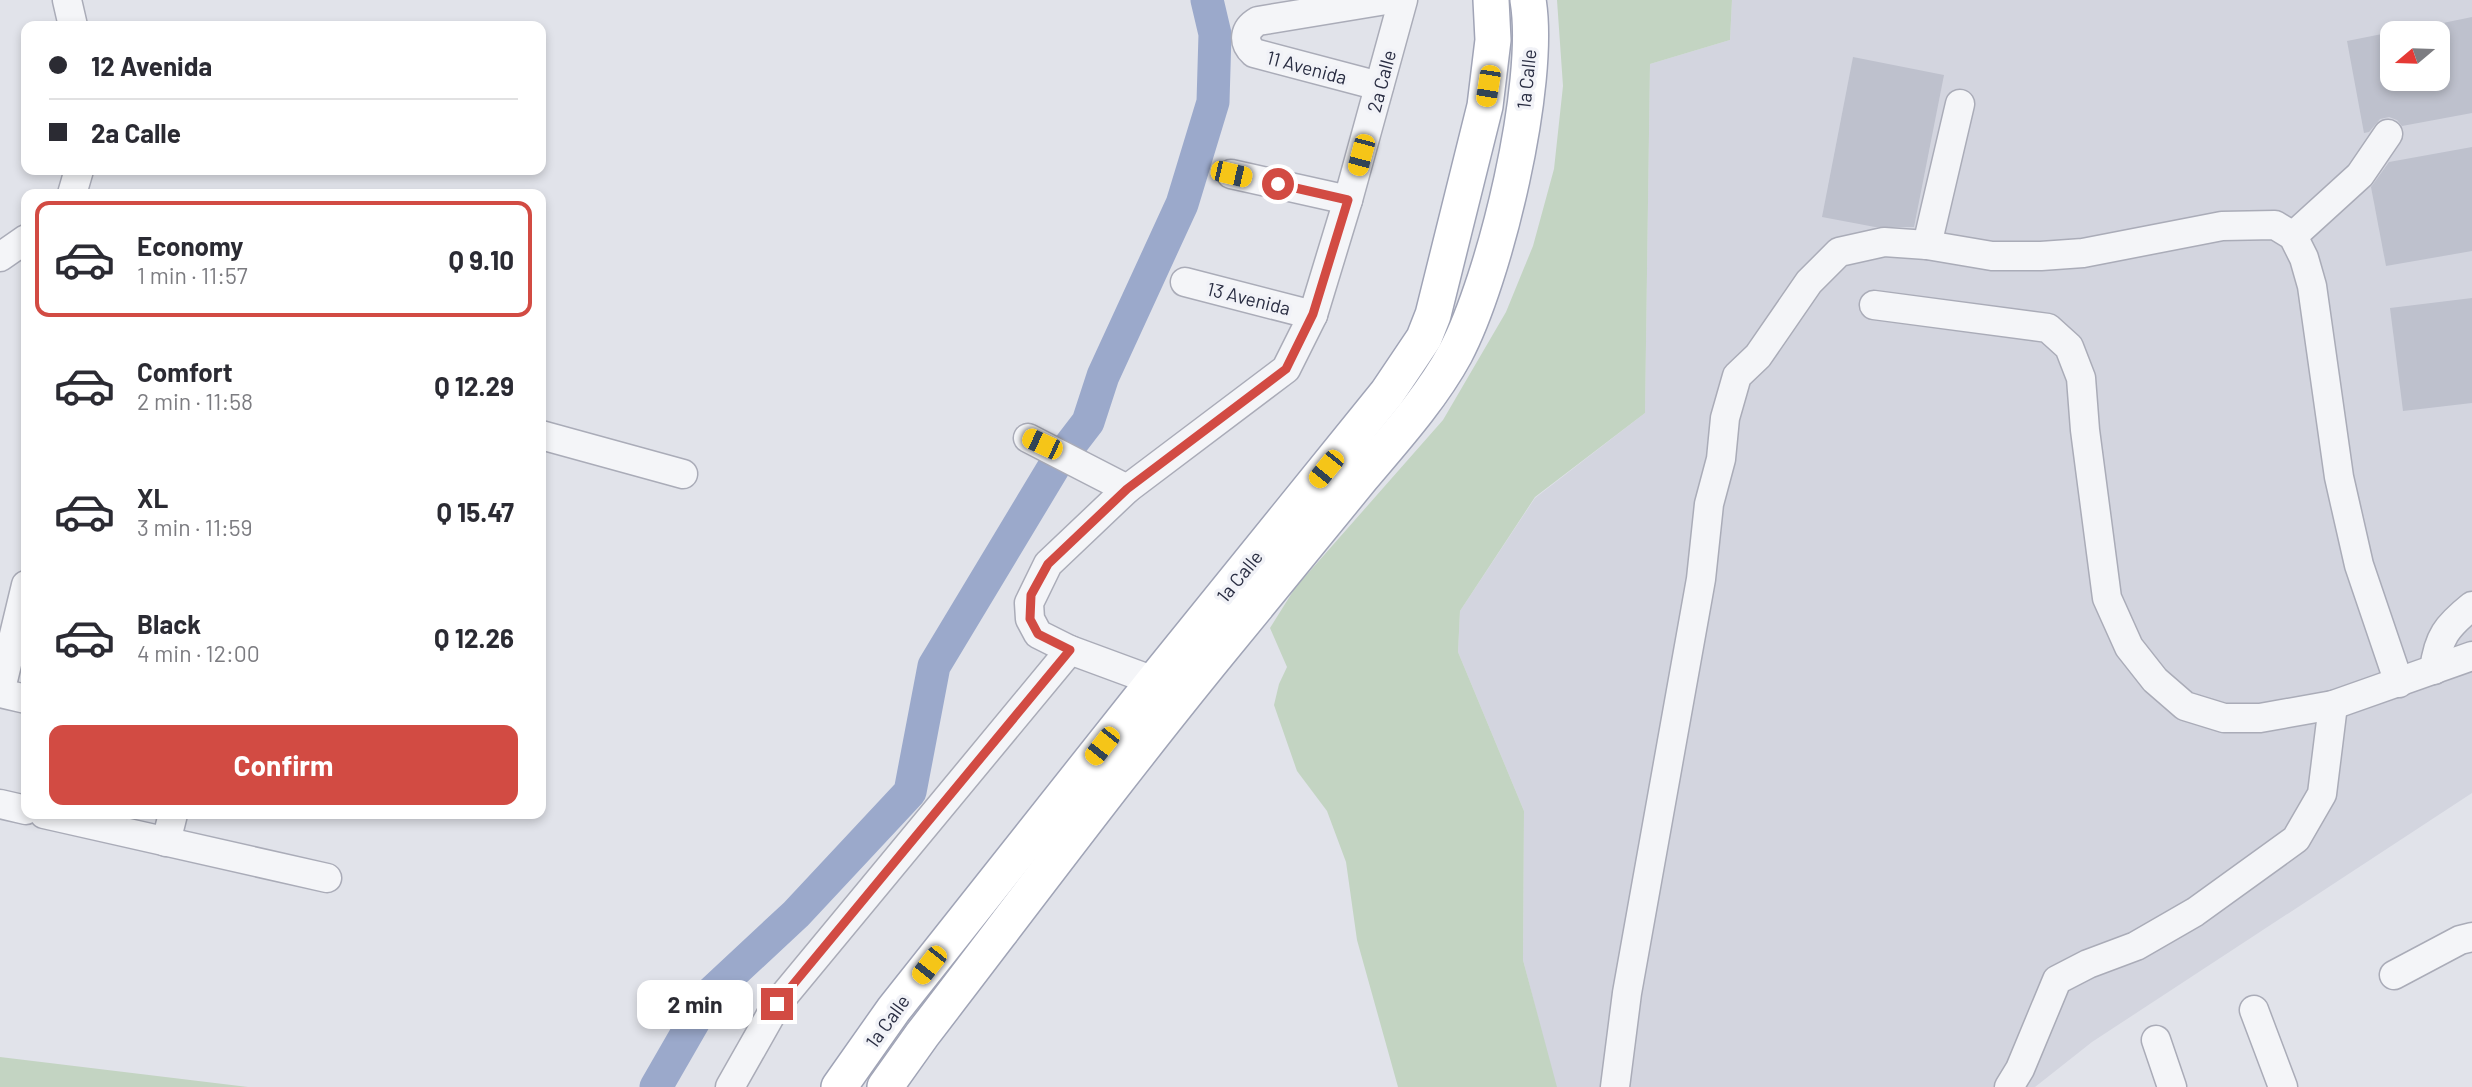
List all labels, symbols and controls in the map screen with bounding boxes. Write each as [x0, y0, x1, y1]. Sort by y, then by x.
north arrow [2380, 21, 2450, 91]
map controls [2380, 21, 2450, 91]
street label: 11 Avenida [1264, 45, 1350, 89]
street label: 2a Calle [1362, 47, 1400, 115]
street label: 1a Calle [1511, 48, 1541, 110]
text: 12 Avenida [91, 50, 212, 81]
car [1475, 64, 1502, 108]
text: 2a Calle [91, 117, 181, 148]
car [1346, 132, 1377, 178]
car [1209, 159, 1254, 189]
route start [1262, 168, 1294, 200]
icon: car [53, 228, 116, 291]
text: Economy [137, 230, 243, 261]
text: Q 9.10 [449, 244, 514, 275]
text: 1 min · 11:57 [137, 261, 248, 289]
street label: 13 Avenida [1205, 277, 1293, 319]
icon: car [53, 354, 116, 417]
text: Comfort [137, 356, 233, 387]
text: Q 12.29 [434, 370, 514, 401]
text: 2 min · 11:58 [137, 387, 253, 415]
car [1019, 426, 1066, 462]
car [1305, 446, 1348, 492]
icon: car [53, 480, 116, 543]
text: XL [137, 482, 168, 513]
text: Q 15.47 [436, 496, 514, 527]
text: 3 min · 11:59 [137, 513, 253, 541]
street label: 1a Calle [1211, 545, 1267, 607]
icon: car [53, 606, 116, 669]
text: Black [137, 608, 201, 639]
text: Q 12.26 [434, 622, 514, 653]
text: 4 min · 12:00 [137, 639, 260, 667]
car [1081, 723, 1124, 769]
button: Confirm [49, 725, 518, 805]
car [908, 942, 951, 988]
callout: 2 min [637, 979, 752, 1028]
route end [761, 988, 793, 1020]
text: 2 min [667, 990, 723, 1018]
street label: 1a Calle [860, 990, 914, 1052]

